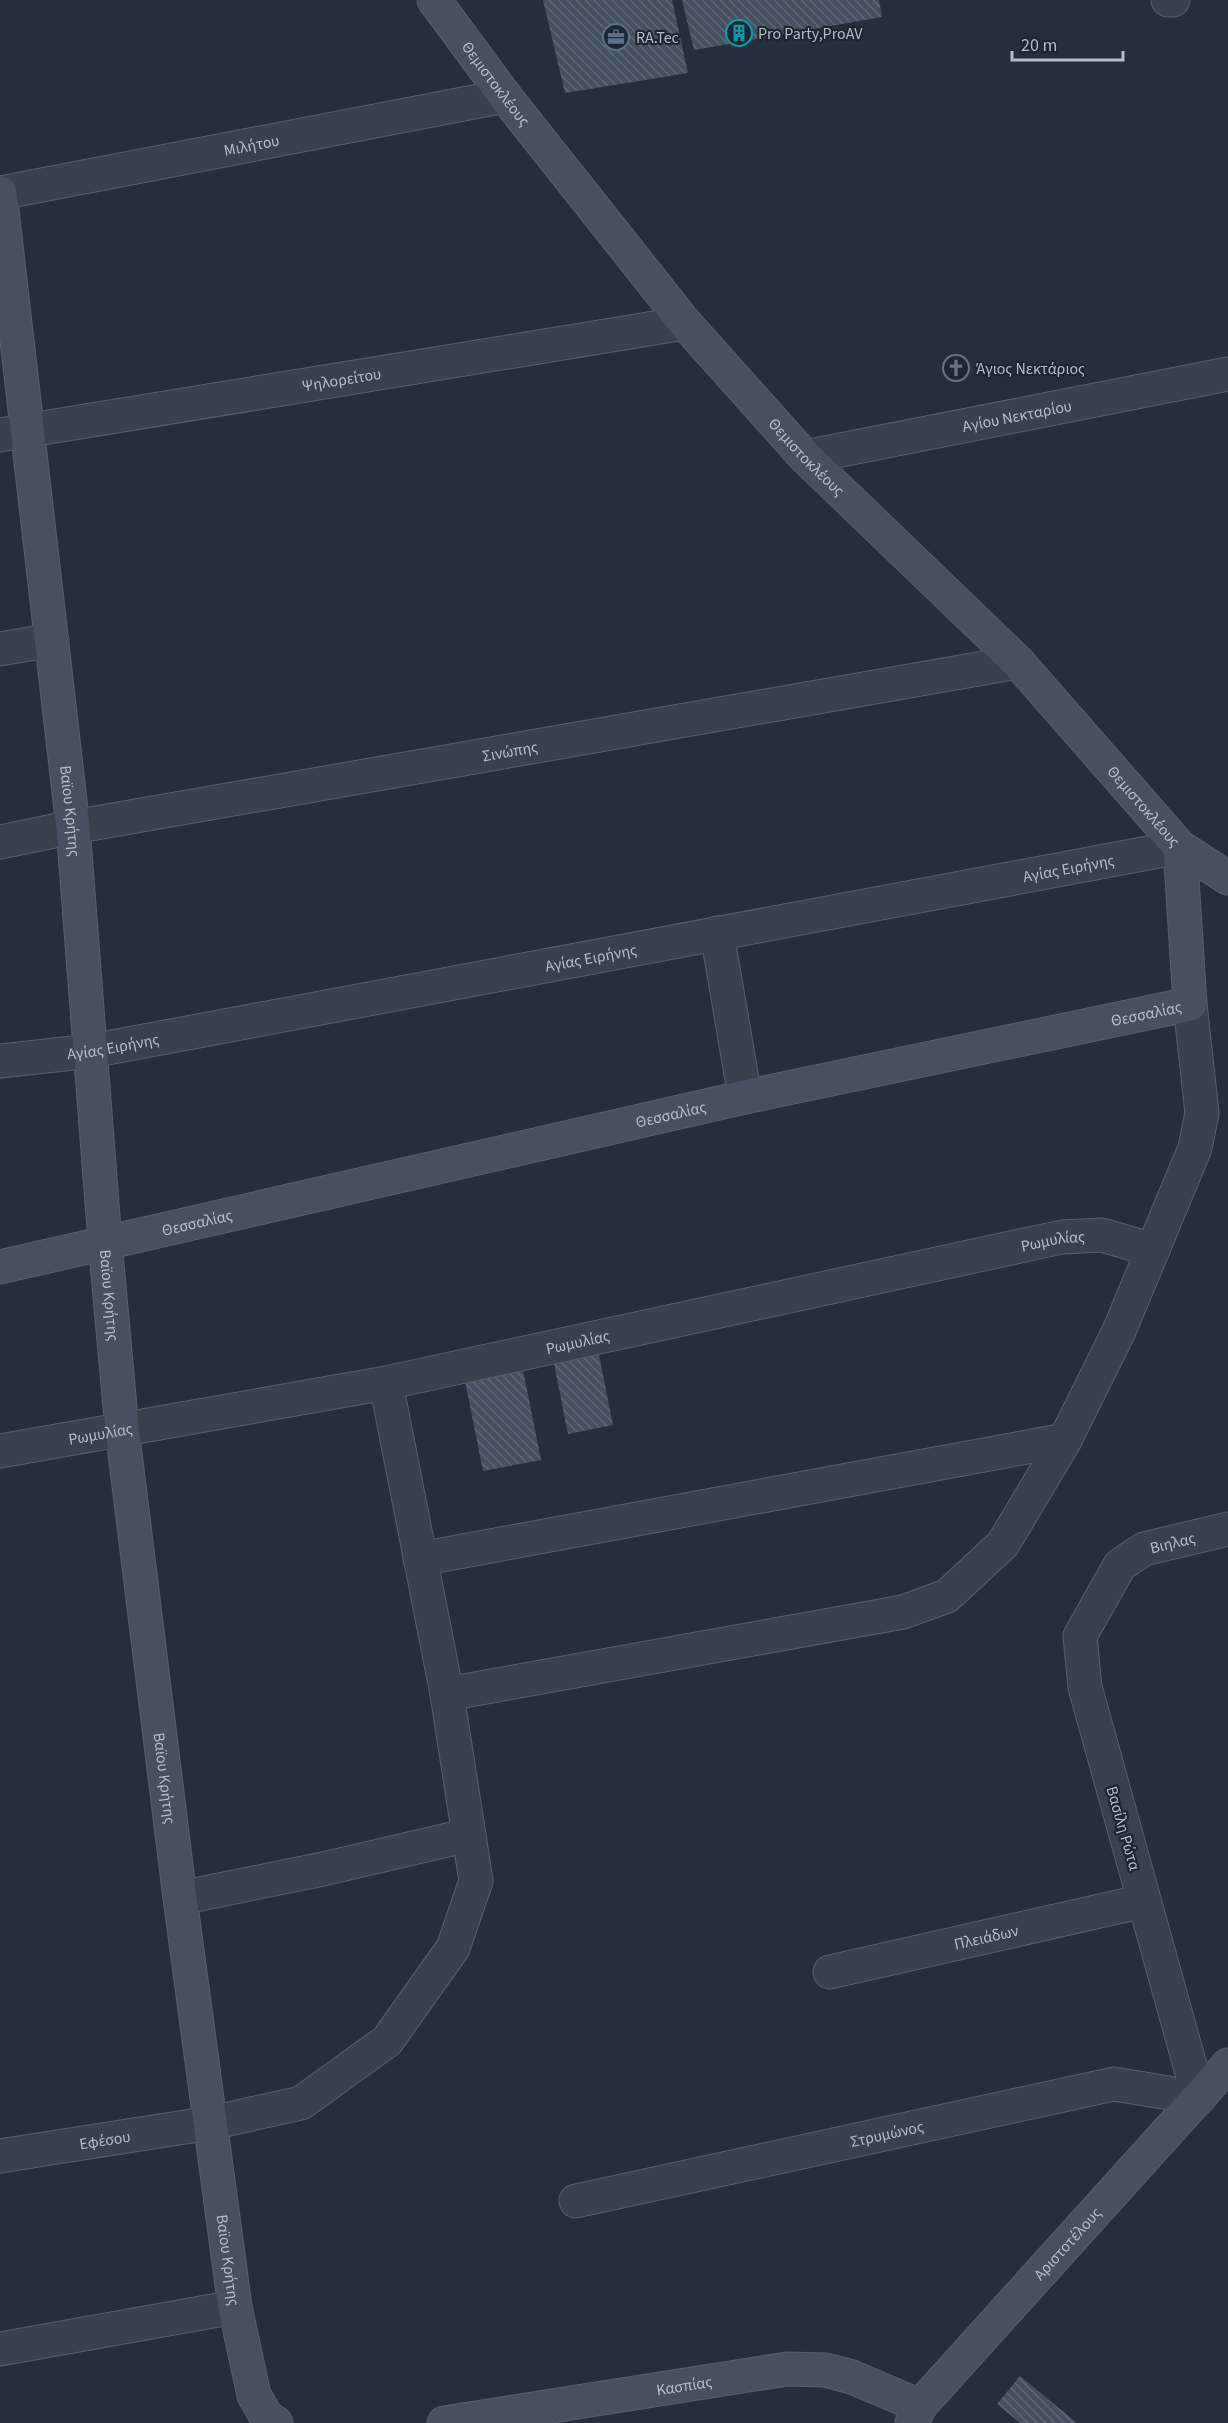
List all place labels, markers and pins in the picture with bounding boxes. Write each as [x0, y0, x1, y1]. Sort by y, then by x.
building icon: Pro Party,ProAV [724, 18, 754, 48]
office icon: RA.Tec [601, 22, 631, 52]
place label: Pro Party,ProAV [758, 23, 863, 45]
place label: RA.Tec [636, 27, 679, 49]
church icon: Άγιος Νεκτάριος [941, 353, 971, 383]
place label: Άγιος Νεκτάριος [976, 358, 1085, 380]

